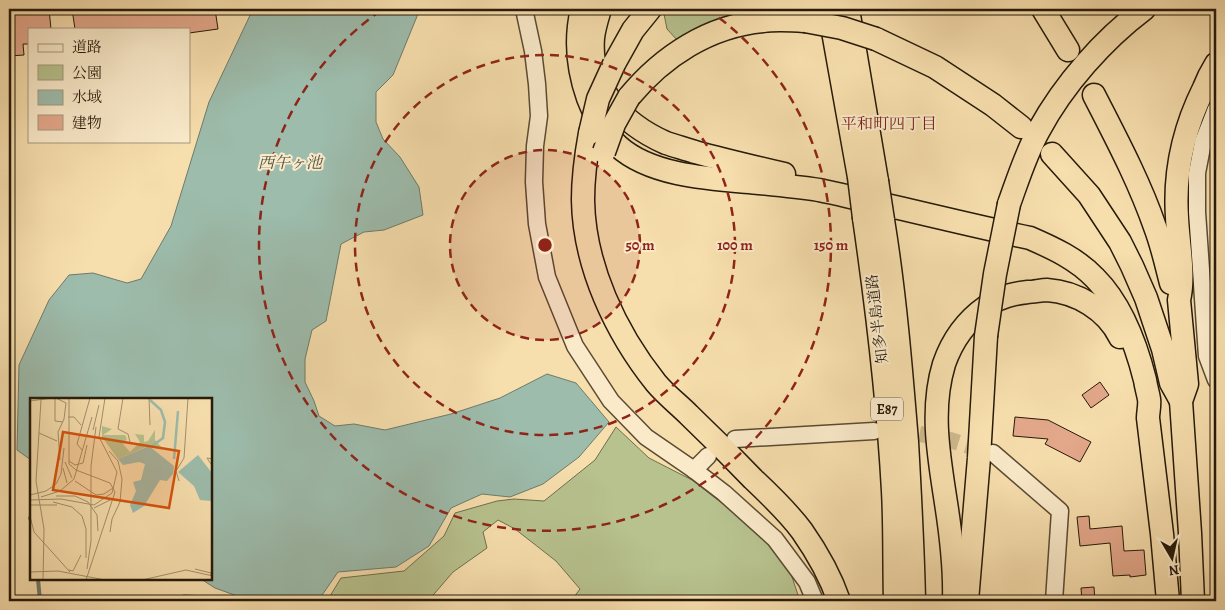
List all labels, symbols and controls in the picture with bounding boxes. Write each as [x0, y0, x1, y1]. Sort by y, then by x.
legend [28, 28, 190, 142]
text: 道路 [72, 37, 102, 57]
text: 公園 [72, 63, 102, 83]
text: 水域 [72, 87, 102, 107]
text: 建物 [72, 113, 102, 133]
district label: 平和町四丁目 [841, 113, 937, 135]
water label: 西午ヶ池 [258, 152, 324, 174]
text: 50 m [625, 235, 655, 255]
text: 100 m [717, 235, 753, 255]
text: 150 m [814, 235, 849, 255]
centre of rings [536, 236, 554, 254]
street label: 知多半島道路 [862, 273, 892, 365]
inset map [30, 398, 212, 580]
road number: E87 [871, 398, 903, 420]
north arrow [1148, 532, 1198, 582]
text: N [1167, 560, 1180, 581]

